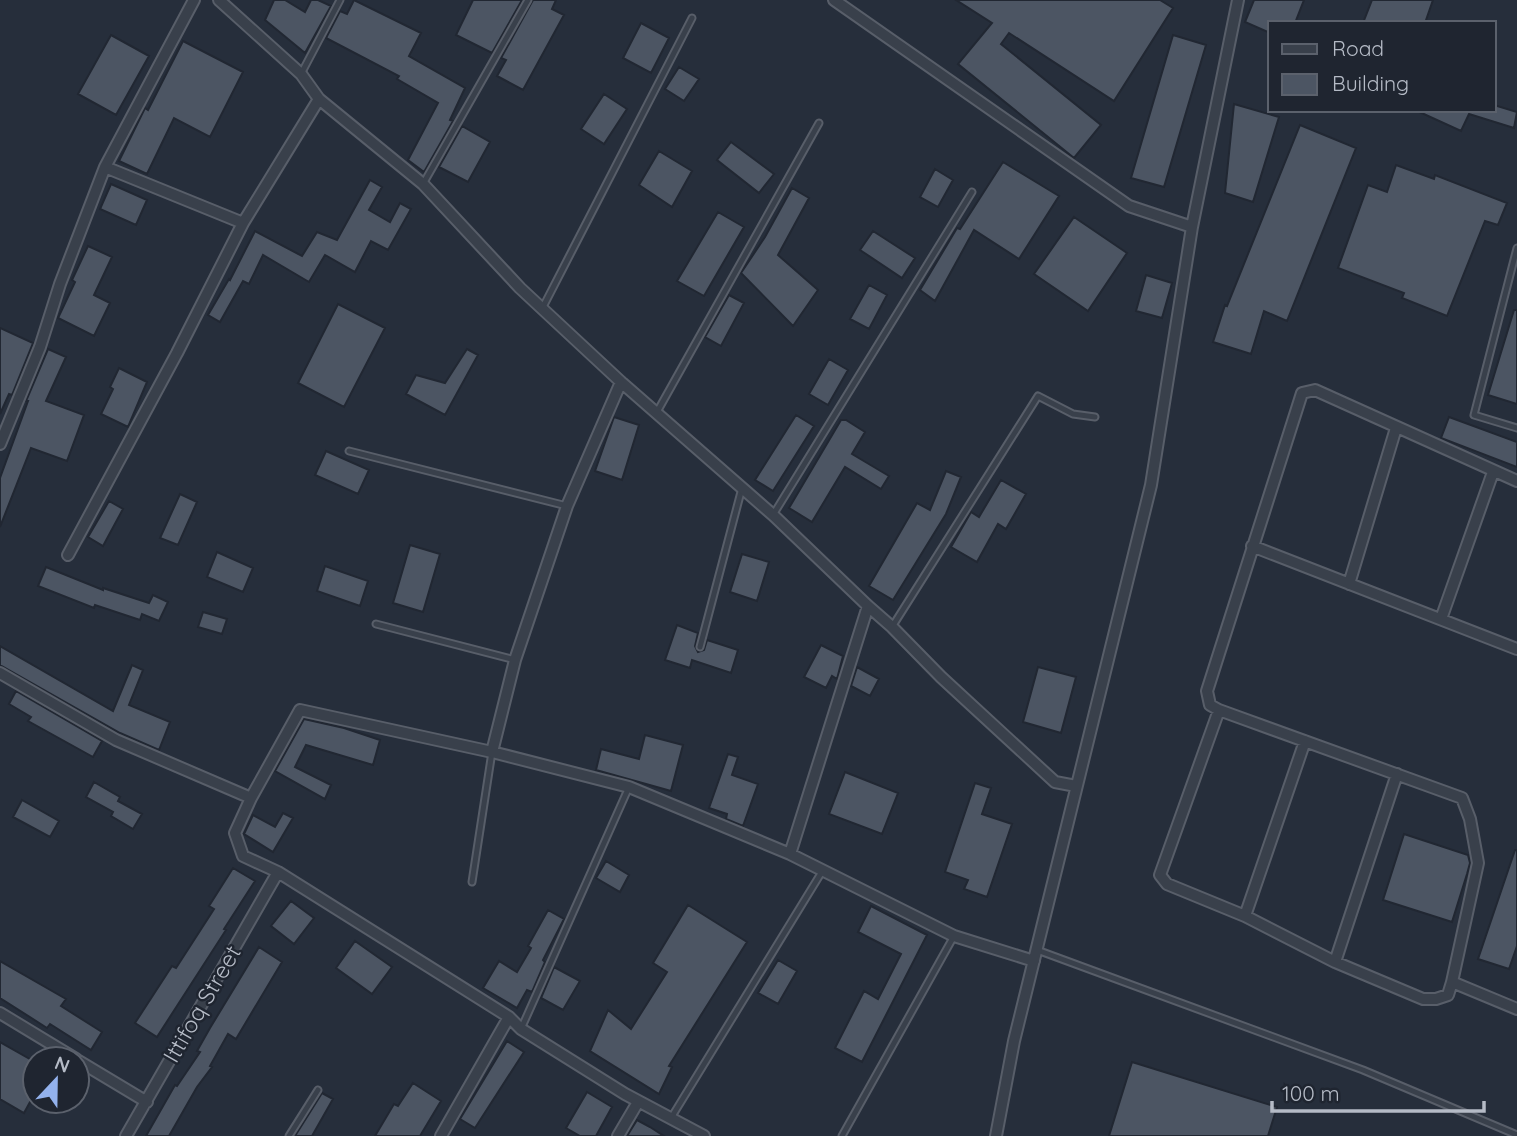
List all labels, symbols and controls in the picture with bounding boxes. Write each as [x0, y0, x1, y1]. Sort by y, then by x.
legend [1268, 21, 1496, 112]
text: Road [1332, 35, 1384, 61]
text: Building [1332, 70, 1409, 96]
street label: Ittifoq Street [156, 940, 247, 1068]
north arrow [21, 1045, 91, 1115]
text: N [51, 1050, 73, 1078]
scale bar [1272, 1070, 1484, 1114]
text: 100 m [1282, 1080, 1340, 1106]

